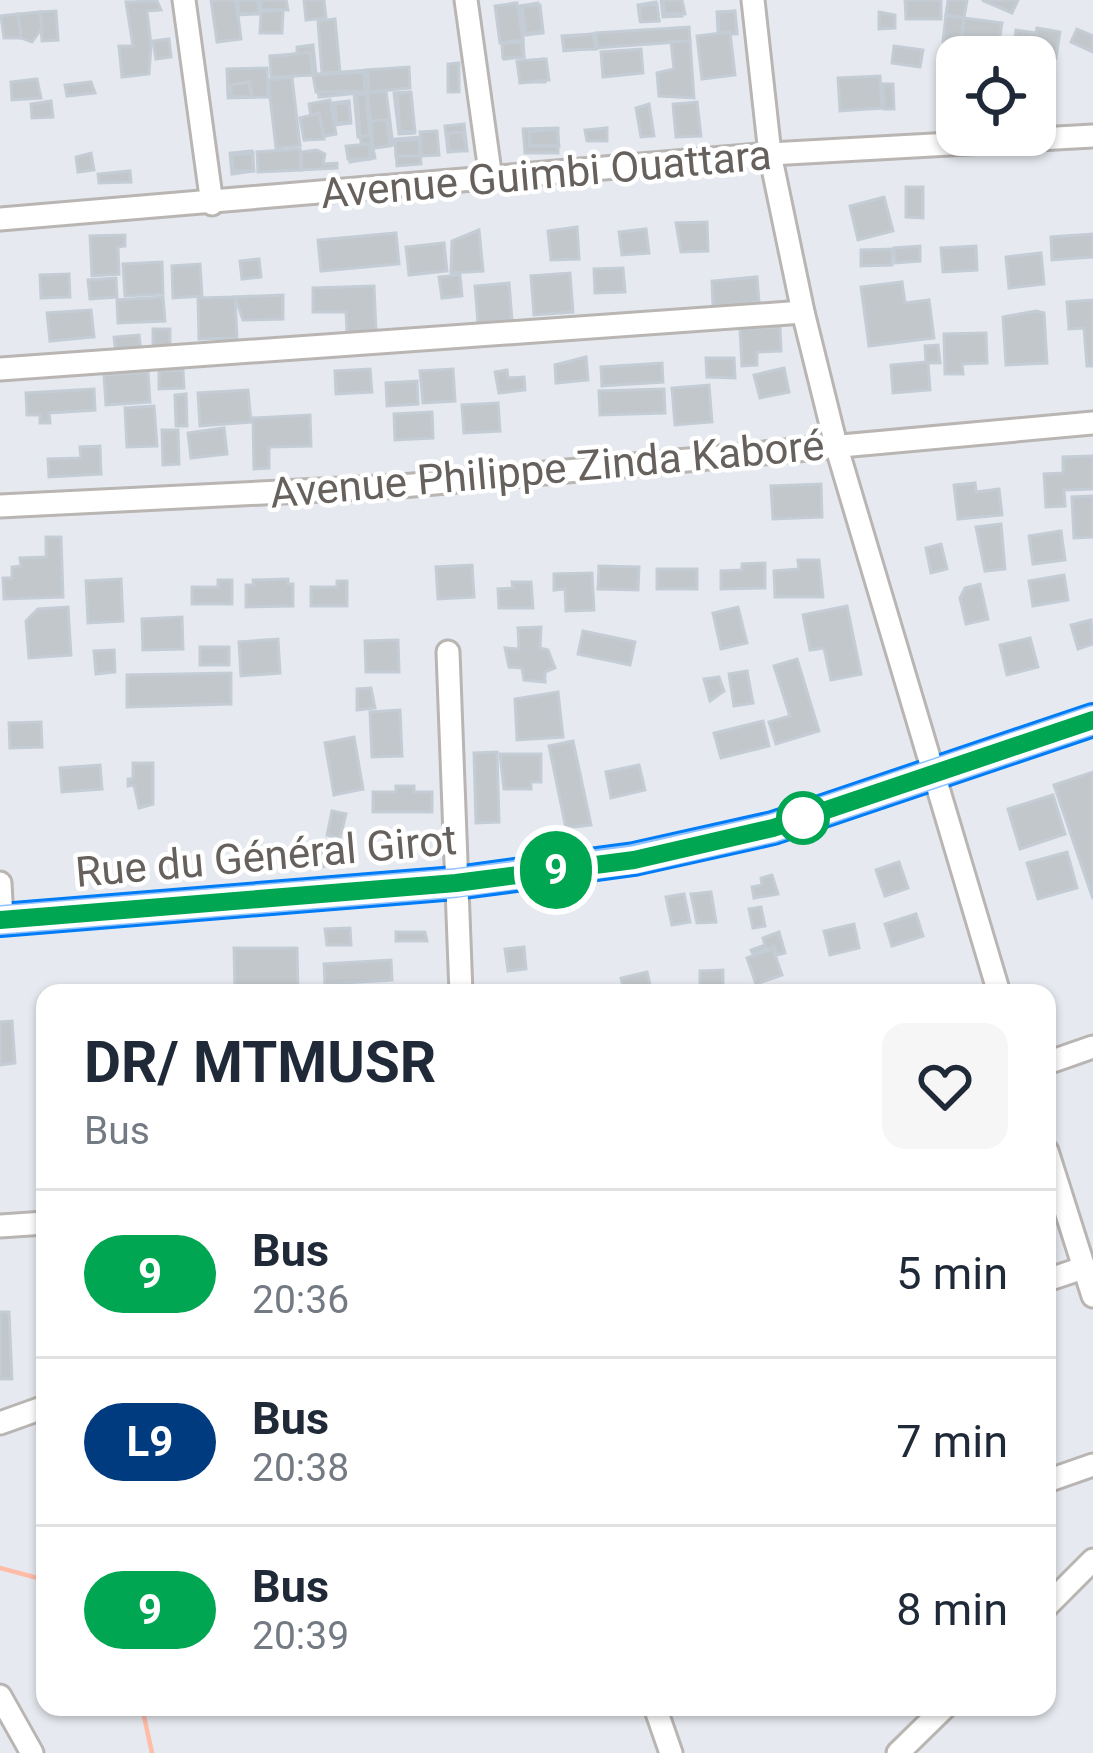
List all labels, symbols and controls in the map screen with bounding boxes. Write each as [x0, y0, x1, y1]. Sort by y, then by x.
map controls [936, 36, 1056, 156]
button: locate [936, 36, 1056, 156]
street label: Avenue Guimbi Ouattara [319, 130, 773, 218]
street label: Avenue Philippe Zinda Kaboré [268, 420, 826, 518]
unlabelled marker [778, 793, 828, 843]
street label: Rue du Général Girot [73, 815, 459, 897]
line badge: 9 [517, 831, 595, 909]
text: 9 [544, 845, 568, 894]
button: heart [882, 1023, 1008, 1149]
text: DR/ MTMUSR [84, 1029, 436, 1096]
text: Bus [84, 1108, 150, 1154]
text: Bus [252, 1224, 329, 1277]
text: 5 min [896, 1247, 1008, 1300]
text: 9 [138, 1249, 162, 1298]
text: 20:36 [252, 1277, 349, 1323]
text: Bus [252, 1392, 329, 1445]
text: 7 min [896, 1415, 1008, 1468]
text: L9 [127, 1417, 173, 1466]
text: 20:38 [252, 1445, 349, 1491]
text: Bus [252, 1560, 329, 1613]
text: 8 min [896, 1583, 1008, 1636]
text: 9 [138, 1585, 162, 1634]
text: 20:39 [252, 1613, 349, 1659]

